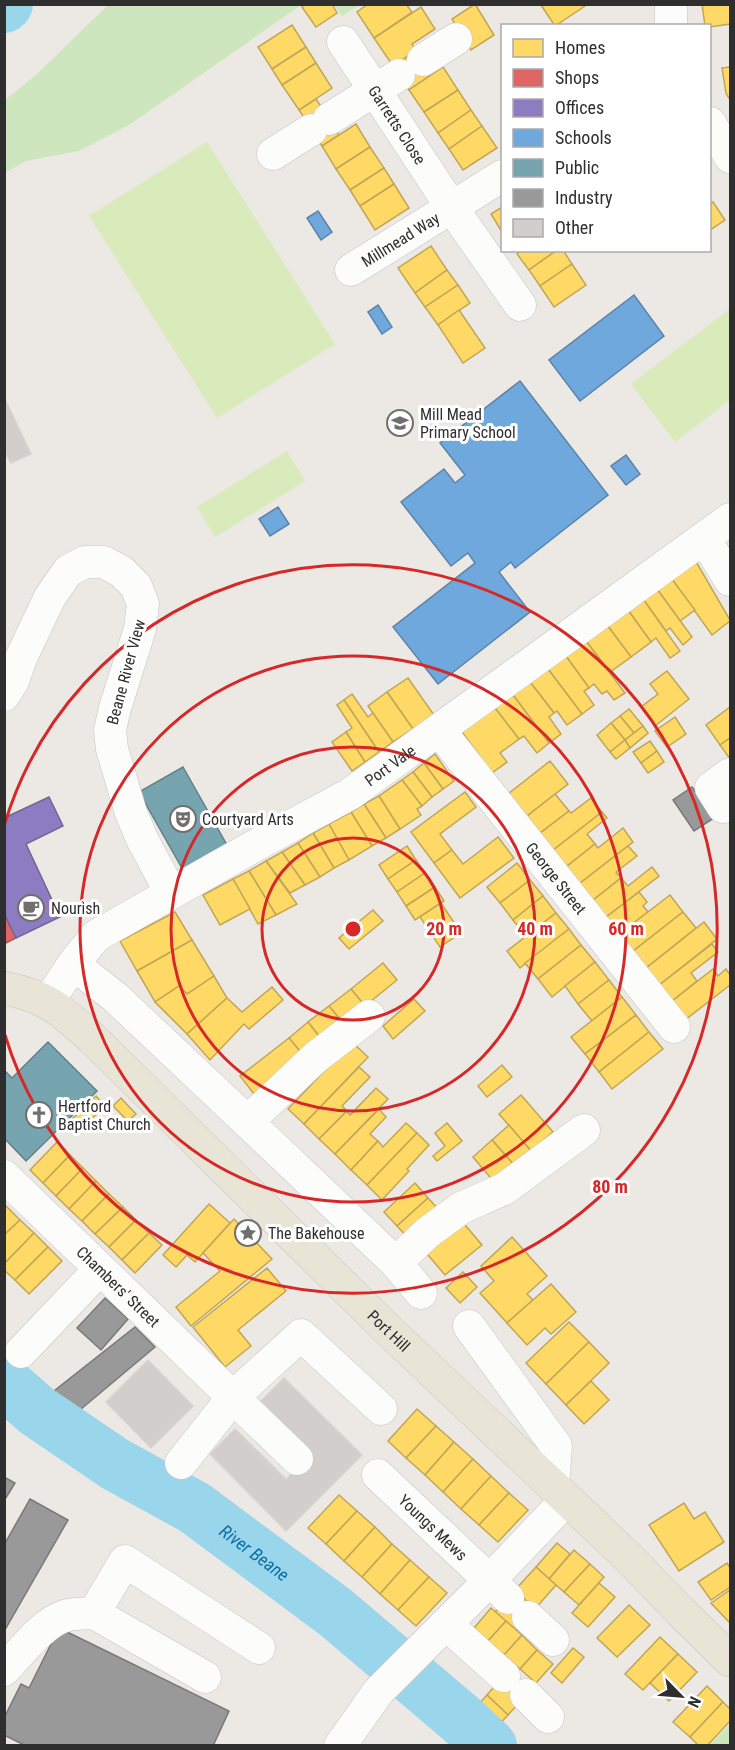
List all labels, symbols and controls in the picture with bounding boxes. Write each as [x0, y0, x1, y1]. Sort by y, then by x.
legend [501, 24, 711, 252]
text: Homes [555, 37, 605, 58]
text: Shops [555, 67, 599, 88]
street label: Garretts Close [365, 82, 430, 168]
text: Offices [555, 97, 604, 118]
text: Schools [555, 127, 612, 148]
text: Public [555, 157, 599, 178]
text: Industry [555, 187, 613, 208]
street label: Millmead Way [358, 208, 443, 271]
text: Other [555, 217, 594, 238]
place label: Mill Mead Primary School [420, 405, 516, 442]
school or university icon: Mill Mead Primary School [385, 408, 415, 438]
street label: Beane River View [103, 617, 149, 727]
street label: Port Vale [361, 740, 419, 790]
theatre icon: Courtyard Arts [168, 804, 198, 834]
place label: Courtyard Arts [202, 810, 294, 829]
street label: George Street [522, 838, 591, 918]
cafe icon: Nourish [16, 893, 46, 923]
place label: Nourish [51, 899, 100, 918]
text: 20 m [426, 918, 462, 939]
text: 40 m [517, 918, 553, 939]
text: 60 m [608, 918, 644, 939]
centre of rings [343, 919, 363, 939]
place label: Hertford Baptist Church [58, 1097, 151, 1134]
church icon: Hertford Baptist Church [24, 1100, 54, 1130]
text: 80 m [592, 1176, 628, 1197]
place icon: The Bakehouse [233, 1218, 263, 1248]
place label: The Bakehouse [268, 1224, 364, 1243]
street label: Chambers' Street [73, 1242, 164, 1331]
street label: Port Hill [364, 1306, 414, 1355]
street label: Youngs Mews [395, 1490, 472, 1564]
water label: River Beane [216, 1520, 294, 1585]
north arrow [651, 1666, 711, 1726]
text: N [683, 1694, 705, 1711]

